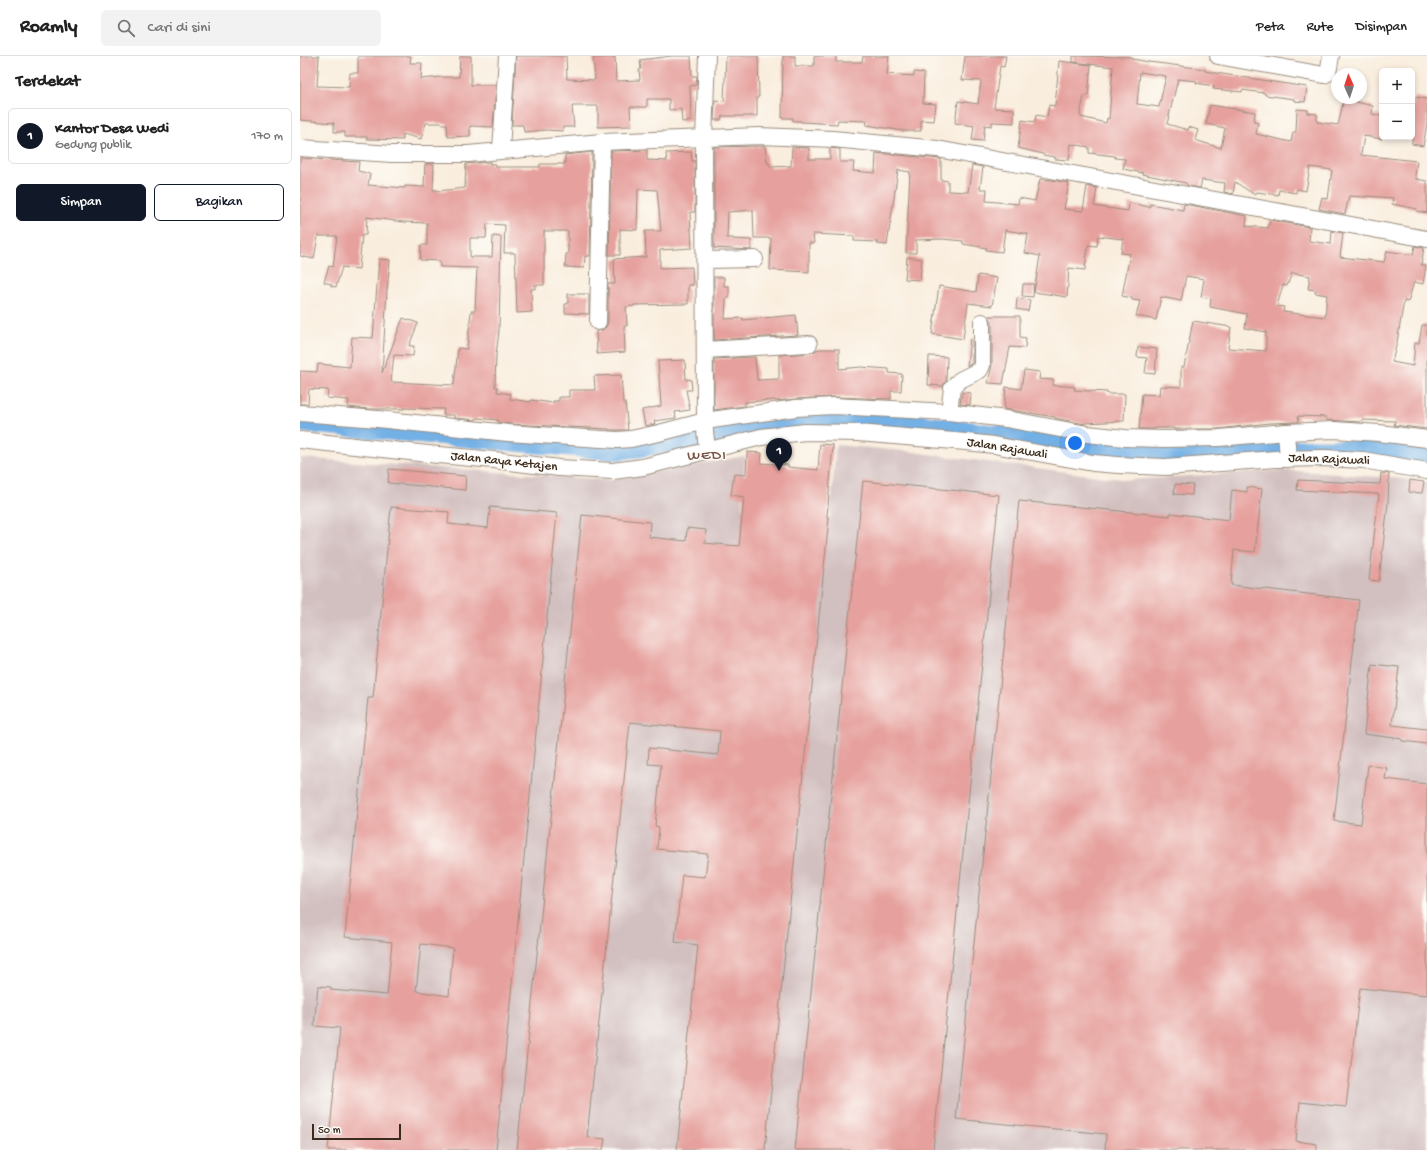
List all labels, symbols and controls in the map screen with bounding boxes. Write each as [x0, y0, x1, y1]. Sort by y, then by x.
search box [101, 10, 381, 46]
text: Roamly [20, 16, 77, 39]
icon: search [115, 17, 137, 39]
text: Cari di sini [147, 19, 211, 37]
text: Peta [1256, 19, 1285, 36]
text: Rute [1307, 19, 1333, 36]
text: Disimpan [1355, 19, 1407, 36]
north arrow [1331, 68, 1367, 104]
map controls [1379, 68, 1415, 140]
button: + [1379, 68, 1415, 104]
text: Terdekat [16, 72, 80, 92]
button: − [1379, 104, 1415, 140]
text: Kantor Desa Wedi [55, 120, 169, 138]
text: 1 [27, 129, 33, 144]
text: 170 m [251, 129, 283, 144]
text: Gedung publik [55, 138, 131, 153]
button: Simpan [16, 184, 146, 221]
button: Bagikan [154, 184, 284, 221]
your location [1065, 433, 1085, 453]
street label: Jalan Rajawali [966, 435, 1049, 463]
pin: 1 [766, 438, 792, 471]
district label: WEDI [687, 447, 727, 465]
street label: Jalan Raya Ketajen [450, 449, 559, 475]
street label: Jalan Rajawali [1288, 451, 1370, 469]
scale bar [312, 1122, 401, 1141]
text: 50 m [318, 1125, 340, 1137]

